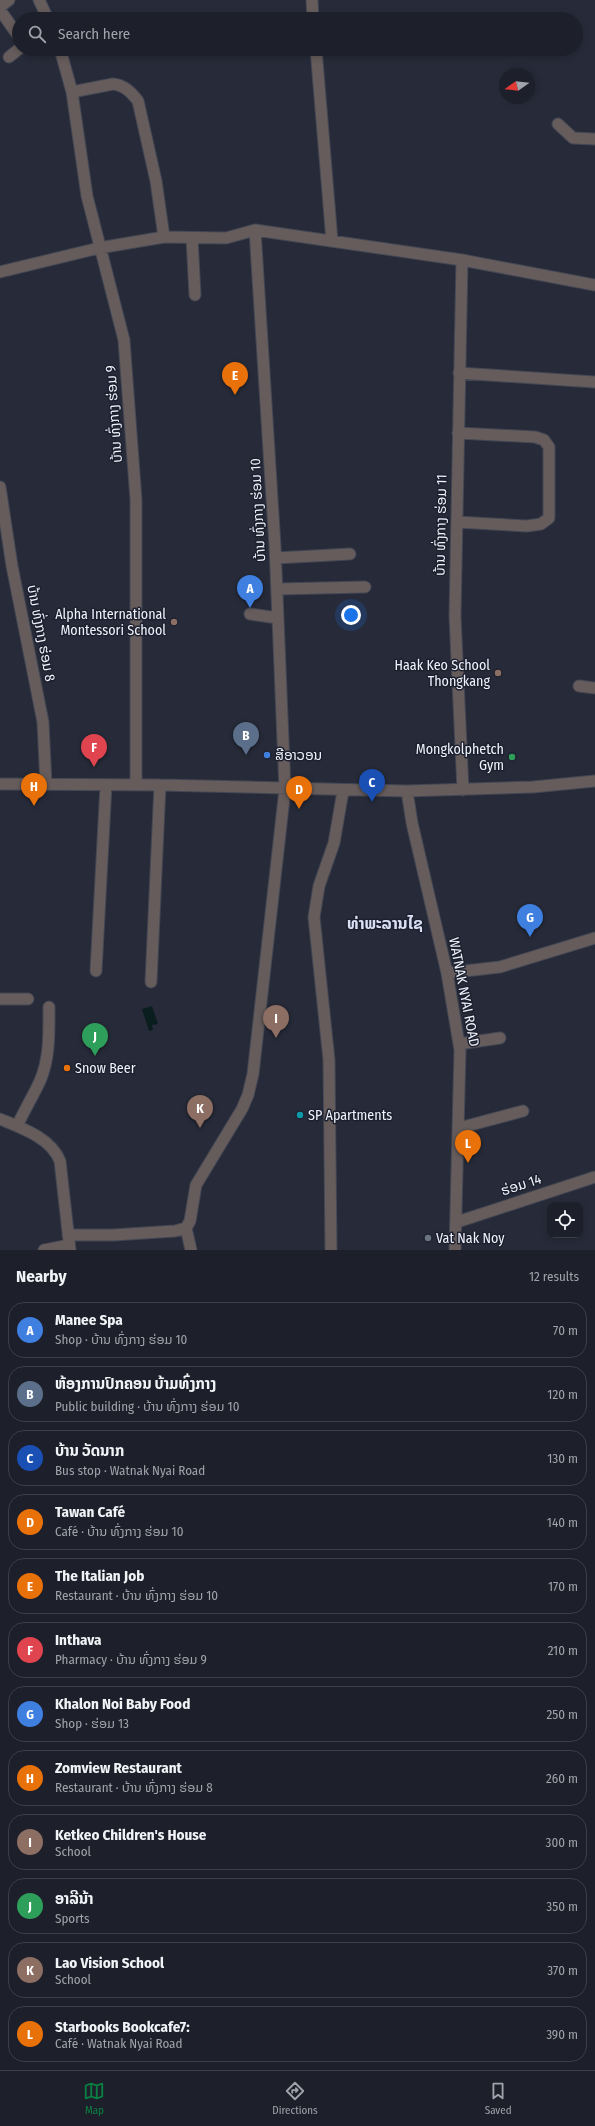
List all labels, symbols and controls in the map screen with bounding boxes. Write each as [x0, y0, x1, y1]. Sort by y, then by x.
search box [12, 12, 583, 56]
icon: search [26, 23, 48, 45]
text: Search here [58, 25, 130, 43]
north arrow [499, 68, 535, 104]
pin: E [222, 362, 248, 395]
street label: ບ້ານ ທົ່ງກາງ ຮ່ອມ 9 [100, 364, 126, 464]
street label: ບ້ານ ທົ່ງກາງ ຮ່ອມ 10 [245, 458, 269, 562]
street label: ບ້ານ ທົ່ງກາງ ຮ່ອມ 11 [429, 474, 450, 576]
pin: A [237, 575, 263, 608]
street label: ບ້ານ ທົ່ງກາງ ຮ່ອມ 8 [23, 583, 61, 683]
your location [341, 605, 361, 625]
place label: Alpha International Montessori School [55, 606, 166, 639]
marker: Alpha International Montessori School [169, 617, 179, 627]
place label: Haak Keo School Thongkang [395, 657, 490, 690]
marker: Haak Keo School Thongkang [493, 668, 503, 678]
pin: B [233, 722, 259, 755]
pin: F [81, 734, 107, 767]
place label: Mongkolphetch Gym [416, 741, 504, 774]
place label: ສີອາວອນ [275, 747, 322, 764]
marker: ສີອາວອນ [262, 750, 272, 760]
marker: Mongkolphetch Gym [507, 752, 517, 762]
pin: C [359, 769, 385, 802]
pin: H [21, 773, 47, 806]
pin: D [286, 776, 312, 809]
pin: G [517, 904, 543, 937]
district label: ທ່າພະລານໄຊ [347, 914, 423, 933]
street label: WATNAK NYAI ROAD [445, 936, 483, 1048]
pin: I [263, 1005, 289, 1038]
pin: J [82, 1023, 108, 1056]
place label: Snow Beer [75, 1060, 136, 1077]
marker: Snow Beer [62, 1063, 72, 1073]
pin: K [187, 1095, 213, 1128]
place label: SP Apartments [308, 1107, 392, 1124]
marker: SP Apartments [295, 1110, 305, 1120]
pin: L [455, 1130, 481, 1163]
street label: ຮ່ອມ 14 [499, 1170, 544, 1199]
map controls [547, 1202, 583, 1238]
button: locate [547, 1202, 583, 1238]
place label: Vat Nak Noy [436, 1230, 505, 1247]
marker: Vat Nak Noy [423, 1233, 433, 1243]
text: Nearby [16, 1266, 67, 1287]
text: 12 results [529, 1269, 579, 1284]
text: Manee Spa [55, 1311, 123, 1329]
text: A [26, 1323, 34, 1338]
text: 70 m [553, 1323, 578, 1338]
text: Shop · ບ້ານ ທົ່ງກາງ ຮ່ອມ 10 [55, 1332, 187, 1347]
text: ຫ້ອງການປົກຄອນ ບ້າມທົ່ງກາງ [55, 1375, 216, 1393]
text: B [26, 1387, 34, 1402]
text: 120 m [547, 1387, 578, 1402]
text: Public building · ບ້ານ ທົ່ງກາງ ຮ່ອມ 10 [55, 1399, 239, 1414]
text: ບ້ານ ວັດນາກ [55, 1442, 124, 1460]
text: C [27, 1451, 33, 1466]
text: 130 m [547, 1451, 578, 1466]
text: Bus stop · Watnak Nyai Road [55, 1463, 205, 1478]
text: Tawan Café [55, 1503, 125, 1521]
text: D [26, 1515, 34, 1530]
text: 140 m [547, 1515, 578, 1530]
text: Café · ບ້ານ ທົ່ງກາງ ຮ່ອມ 10 [55, 1524, 183, 1539]
text: The Italian Job [55, 1567, 144, 1585]
text: E [27, 1579, 33, 1594]
text: 170 m [548, 1579, 578, 1594]
text: Restaurant · ບ້ານ ທົ່ງກາງ ຮ່ອມ 10 [55, 1588, 218, 1603]
text: Inthava [55, 1631, 102, 1649]
text: F [27, 1643, 33, 1658]
text: 210 m [548, 1643, 578, 1658]
text: Pharmacy · ບ້ານ ທົ່ງກາງ ຮ່ອມ 9 [55, 1652, 207, 1667]
text: Khalon Noi Baby Food [55, 1695, 190, 1713]
text: G [26, 1707, 34, 1722]
text: 250 m [546, 1707, 578, 1722]
text: Shop · ຮ່ອມ 13 [55, 1716, 129, 1731]
text: Zomview Restaurant [55, 1759, 182, 1777]
text: H [26, 1771, 34, 1786]
text: 260 m [546, 1771, 578, 1786]
text: Restaurant · ບ້ານ ທົ່ງກາງ ຮ່ອມ 8 [55, 1780, 213, 1795]
text: Ketkeo Children's House [55, 1826, 206, 1844]
text: I [28, 1835, 32, 1850]
text: 300 m [546, 1835, 578, 1850]
text: School [55, 1844, 91, 1859]
text: ອາລີນ້າ [55, 1890, 94, 1908]
text: J [28, 1899, 32, 1914]
text: 350 m [546, 1899, 578, 1914]
text: Sports [55, 1911, 90, 1926]
text: Lao Vision School [55, 1954, 164, 1972]
text: K [26, 1963, 34, 1978]
text: 370 m [547, 1963, 578, 1978]
text: School [55, 1972, 91, 1987]
text: Starbooks Bookcafe7: [55, 2018, 190, 2036]
text: L [27, 2027, 33, 2042]
text: 390 m [546, 2027, 578, 2042]
text: Café · Watnak Nyai Road [55, 2036, 182, 2051]
tab: Map [83, 2080, 105, 2117]
tab: Directions [272, 2080, 318, 2117]
tab: Saved [485, 2080, 512, 2117]

